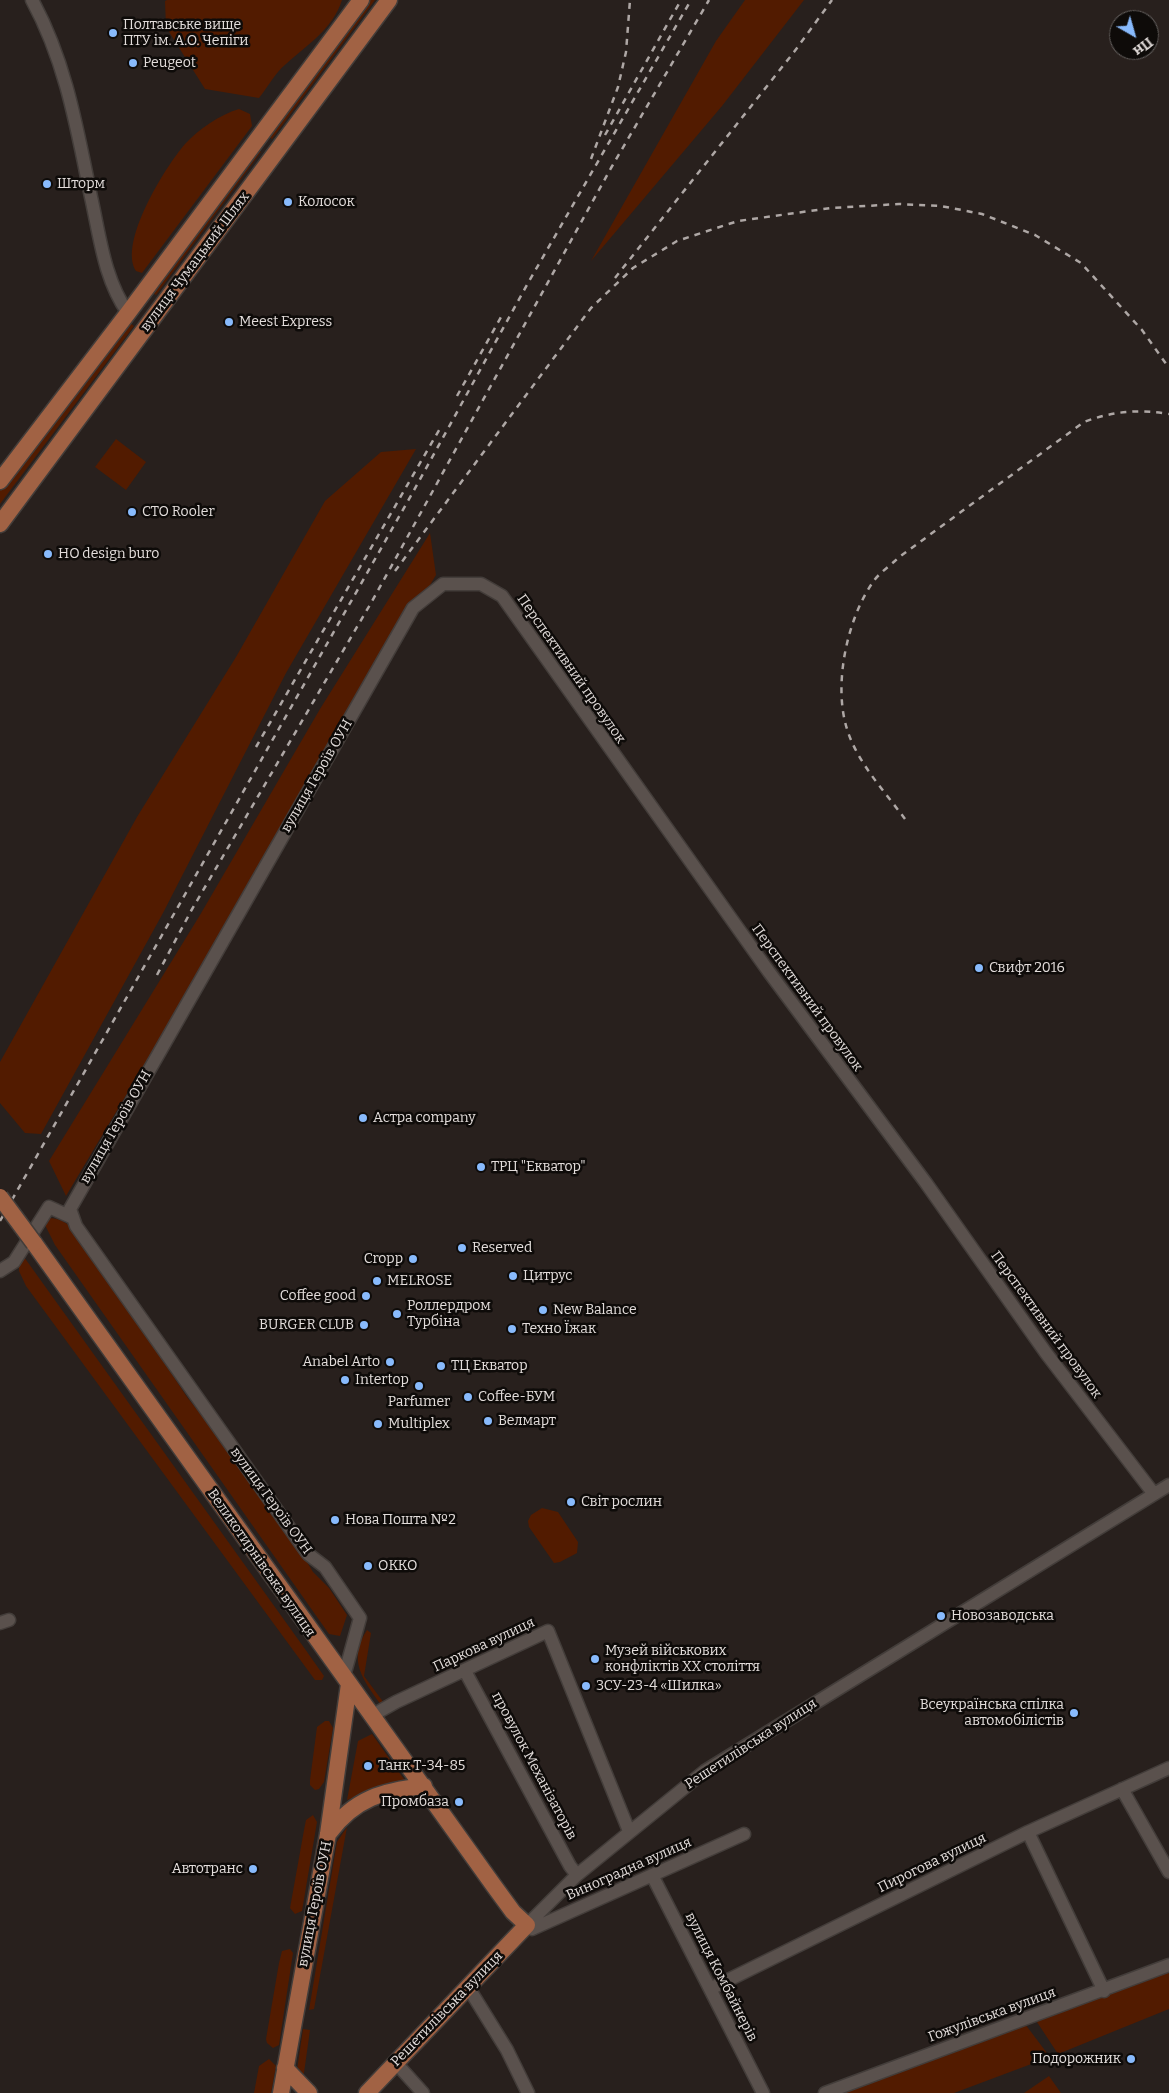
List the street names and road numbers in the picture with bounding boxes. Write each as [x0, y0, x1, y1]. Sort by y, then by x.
street label: вулиця Чумацький Шлях [137, 189, 253, 335]
street label: Перспективний провулок [513, 591, 629, 747]
street label: вулиця Героїв ОУН [278, 716, 356, 836]
street label: Перспективний провулок [748, 921, 866, 1075]
street label: вулиця Героїв ОУН [77, 1067, 155, 1187]
street label: Перспективний провулок [987, 1248, 1105, 1402]
street label: вулиця Героїв ОУН [227, 1444, 315, 1558]
street label: Великотирнівська вулиця [203, 1486, 319, 1640]
street label: Паркова вулиця [431, 1614, 537, 1676]
street label: провулок Механізаторів [488, 1689, 580, 1843]
street label: Решетилівська вулиця [682, 1695, 820, 1793]
street label: Пирогова вулиця [875, 1829, 989, 1897]
street label: Виноградна вулиця [564, 1834, 694, 1904]
street label: вулиця Героїв ОУН [295, 1840, 335, 1968]
street label: вулиця Комбайнерів [681, 1910, 761, 2044]
street label: Решетилівська вулиця [388, 1948, 506, 2070]
street label: Гожулівська вулиця [926, 1984, 1058, 2046]

